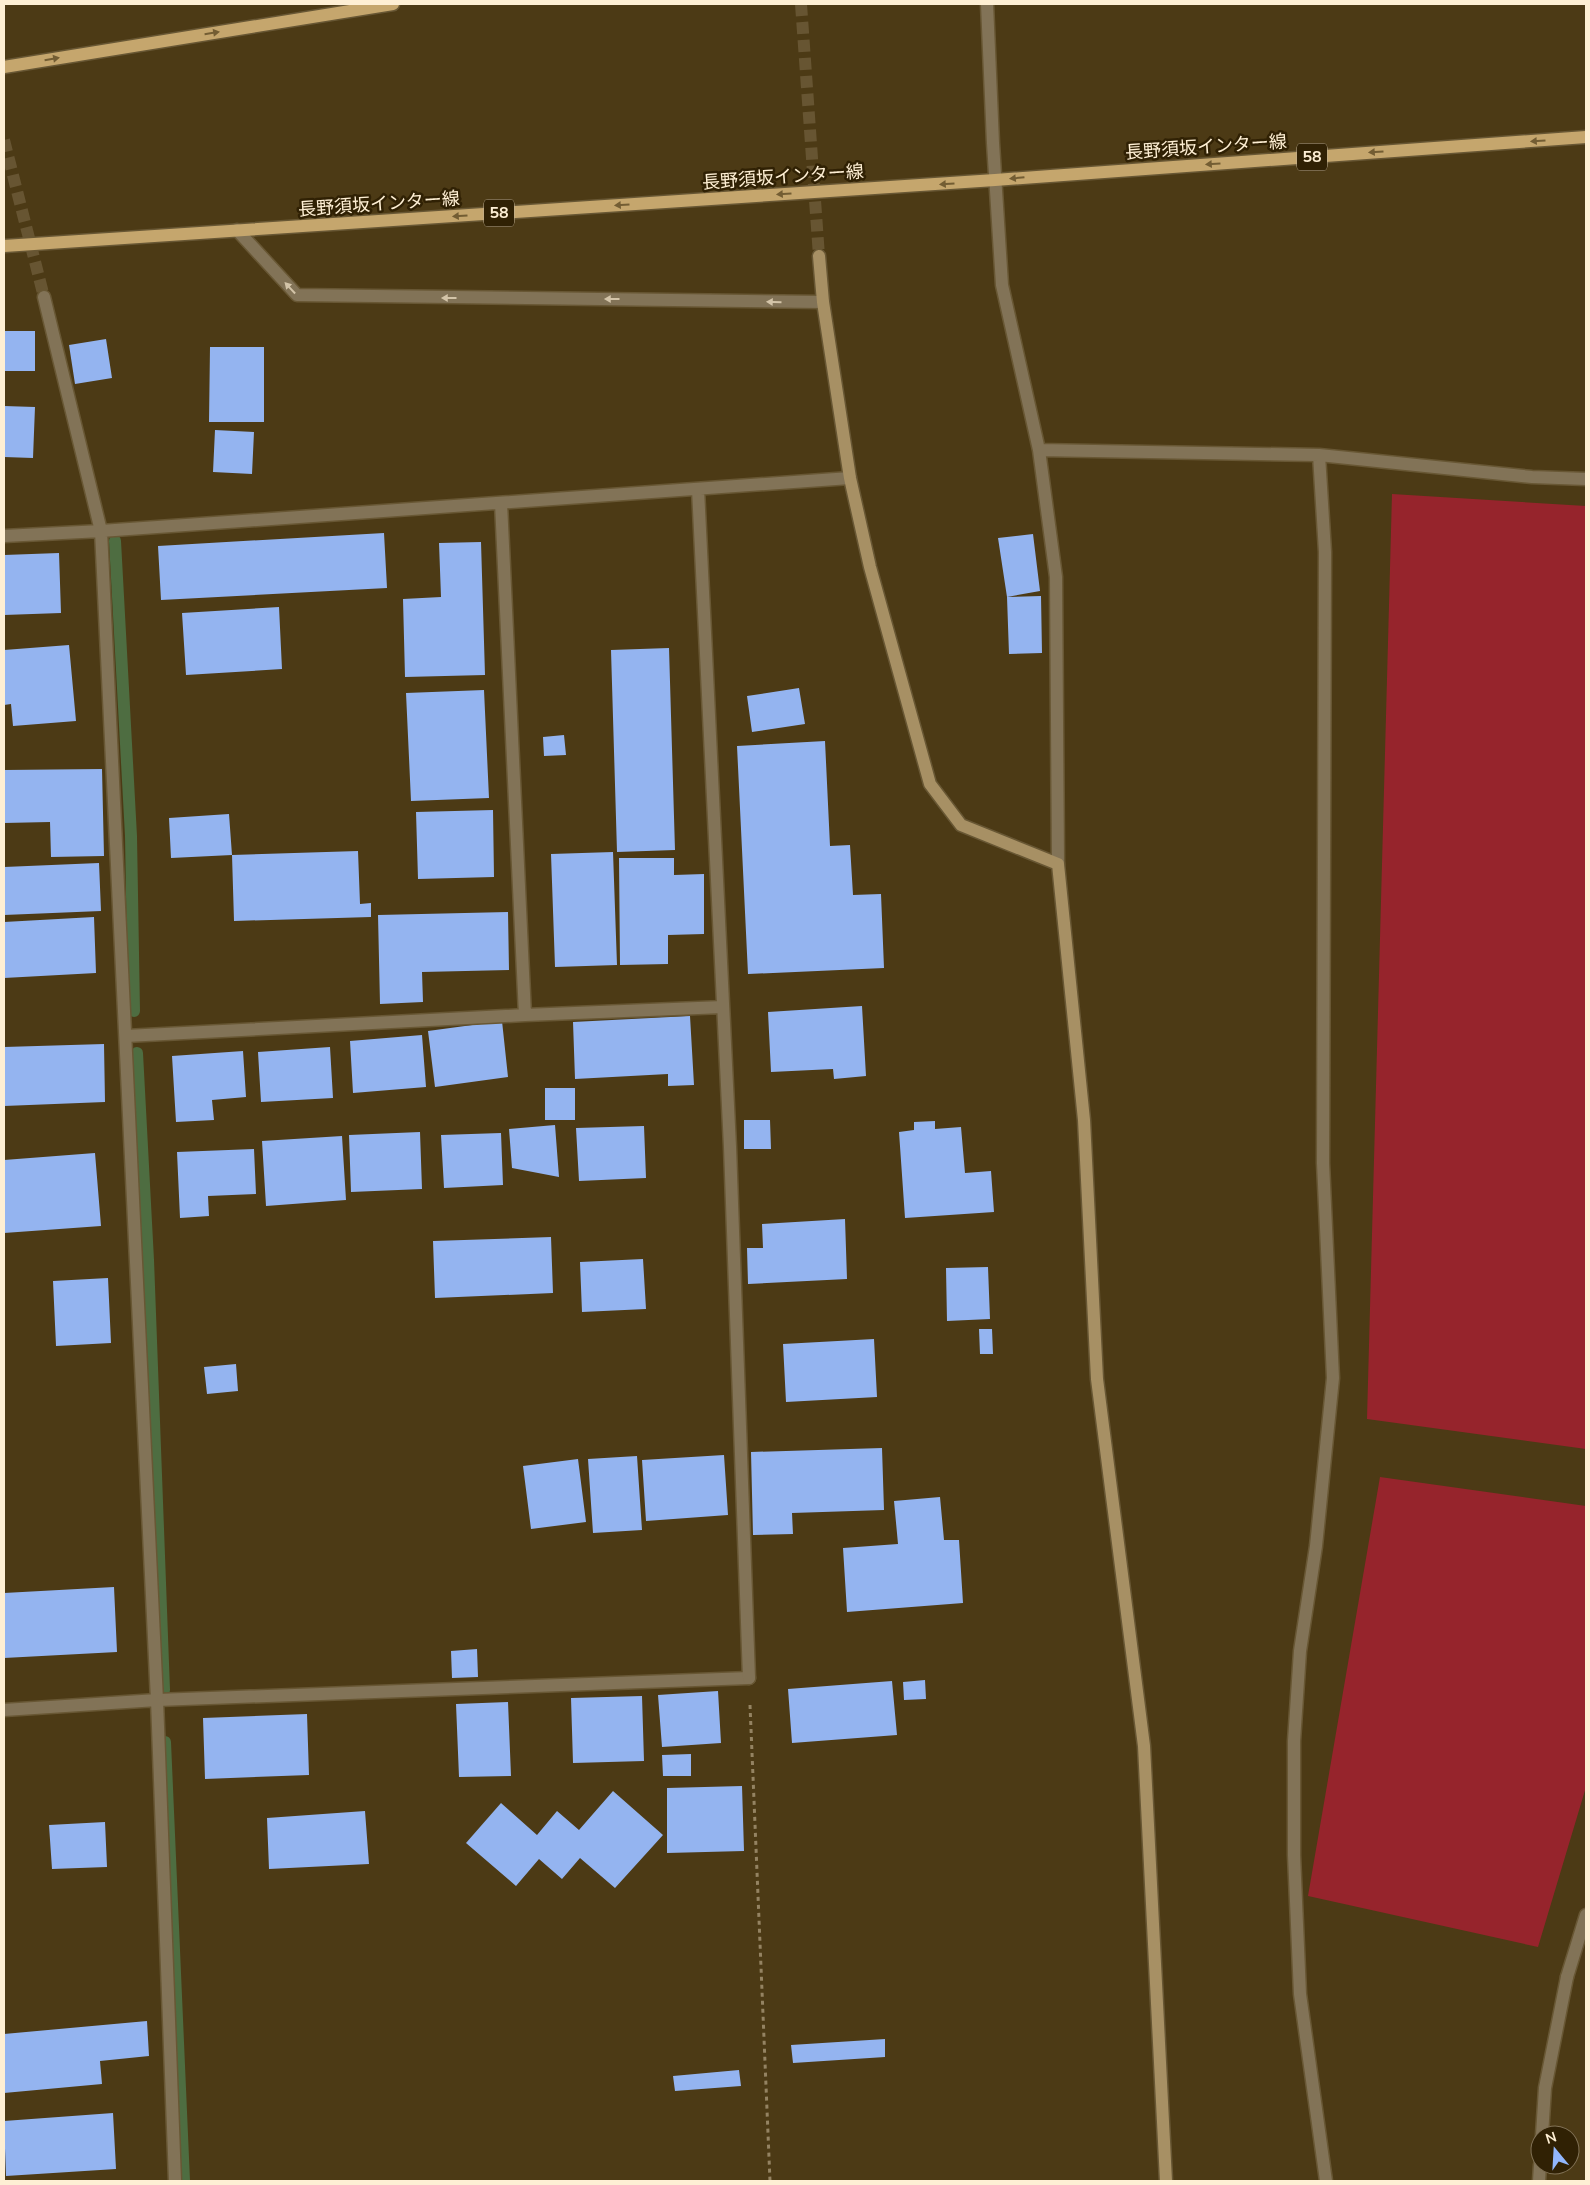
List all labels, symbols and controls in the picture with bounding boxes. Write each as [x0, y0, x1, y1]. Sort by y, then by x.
one-way arrow [205, 28, 221, 36]
one-way arrow [44, 54, 60, 62]
street label: 長野須坂インター線 [1124, 129, 1288, 165]
one-way arrow [1529, 137, 1545, 145]
road number: 58 [1297, 144, 1327, 170]
one-way arrow [1367, 149, 1383, 157]
street label: 長野須坂インター線 [701, 159, 865, 195]
one-way arrow [1205, 160, 1221, 168]
one-way arrow [1008, 175, 1024, 183]
one-way arrow [938, 180, 954, 188]
street label: 長野須坂インター線 [297, 186, 461, 222]
one-way arrow [776, 191, 792, 199]
road number: 58 [484, 200, 514, 227]
one-way arrow [614, 201, 630, 209]
one-way arrow [452, 212, 468, 220]
one-way arrow [284, 282, 296, 294]
one-way arrow [441, 294, 457, 302]
one-way arrow [604, 295, 620, 303]
one-way arrow [766, 298, 782, 306]
north arrow [1530, 2125, 1580, 2175]
text: N [1543, 2127, 1559, 2149]

